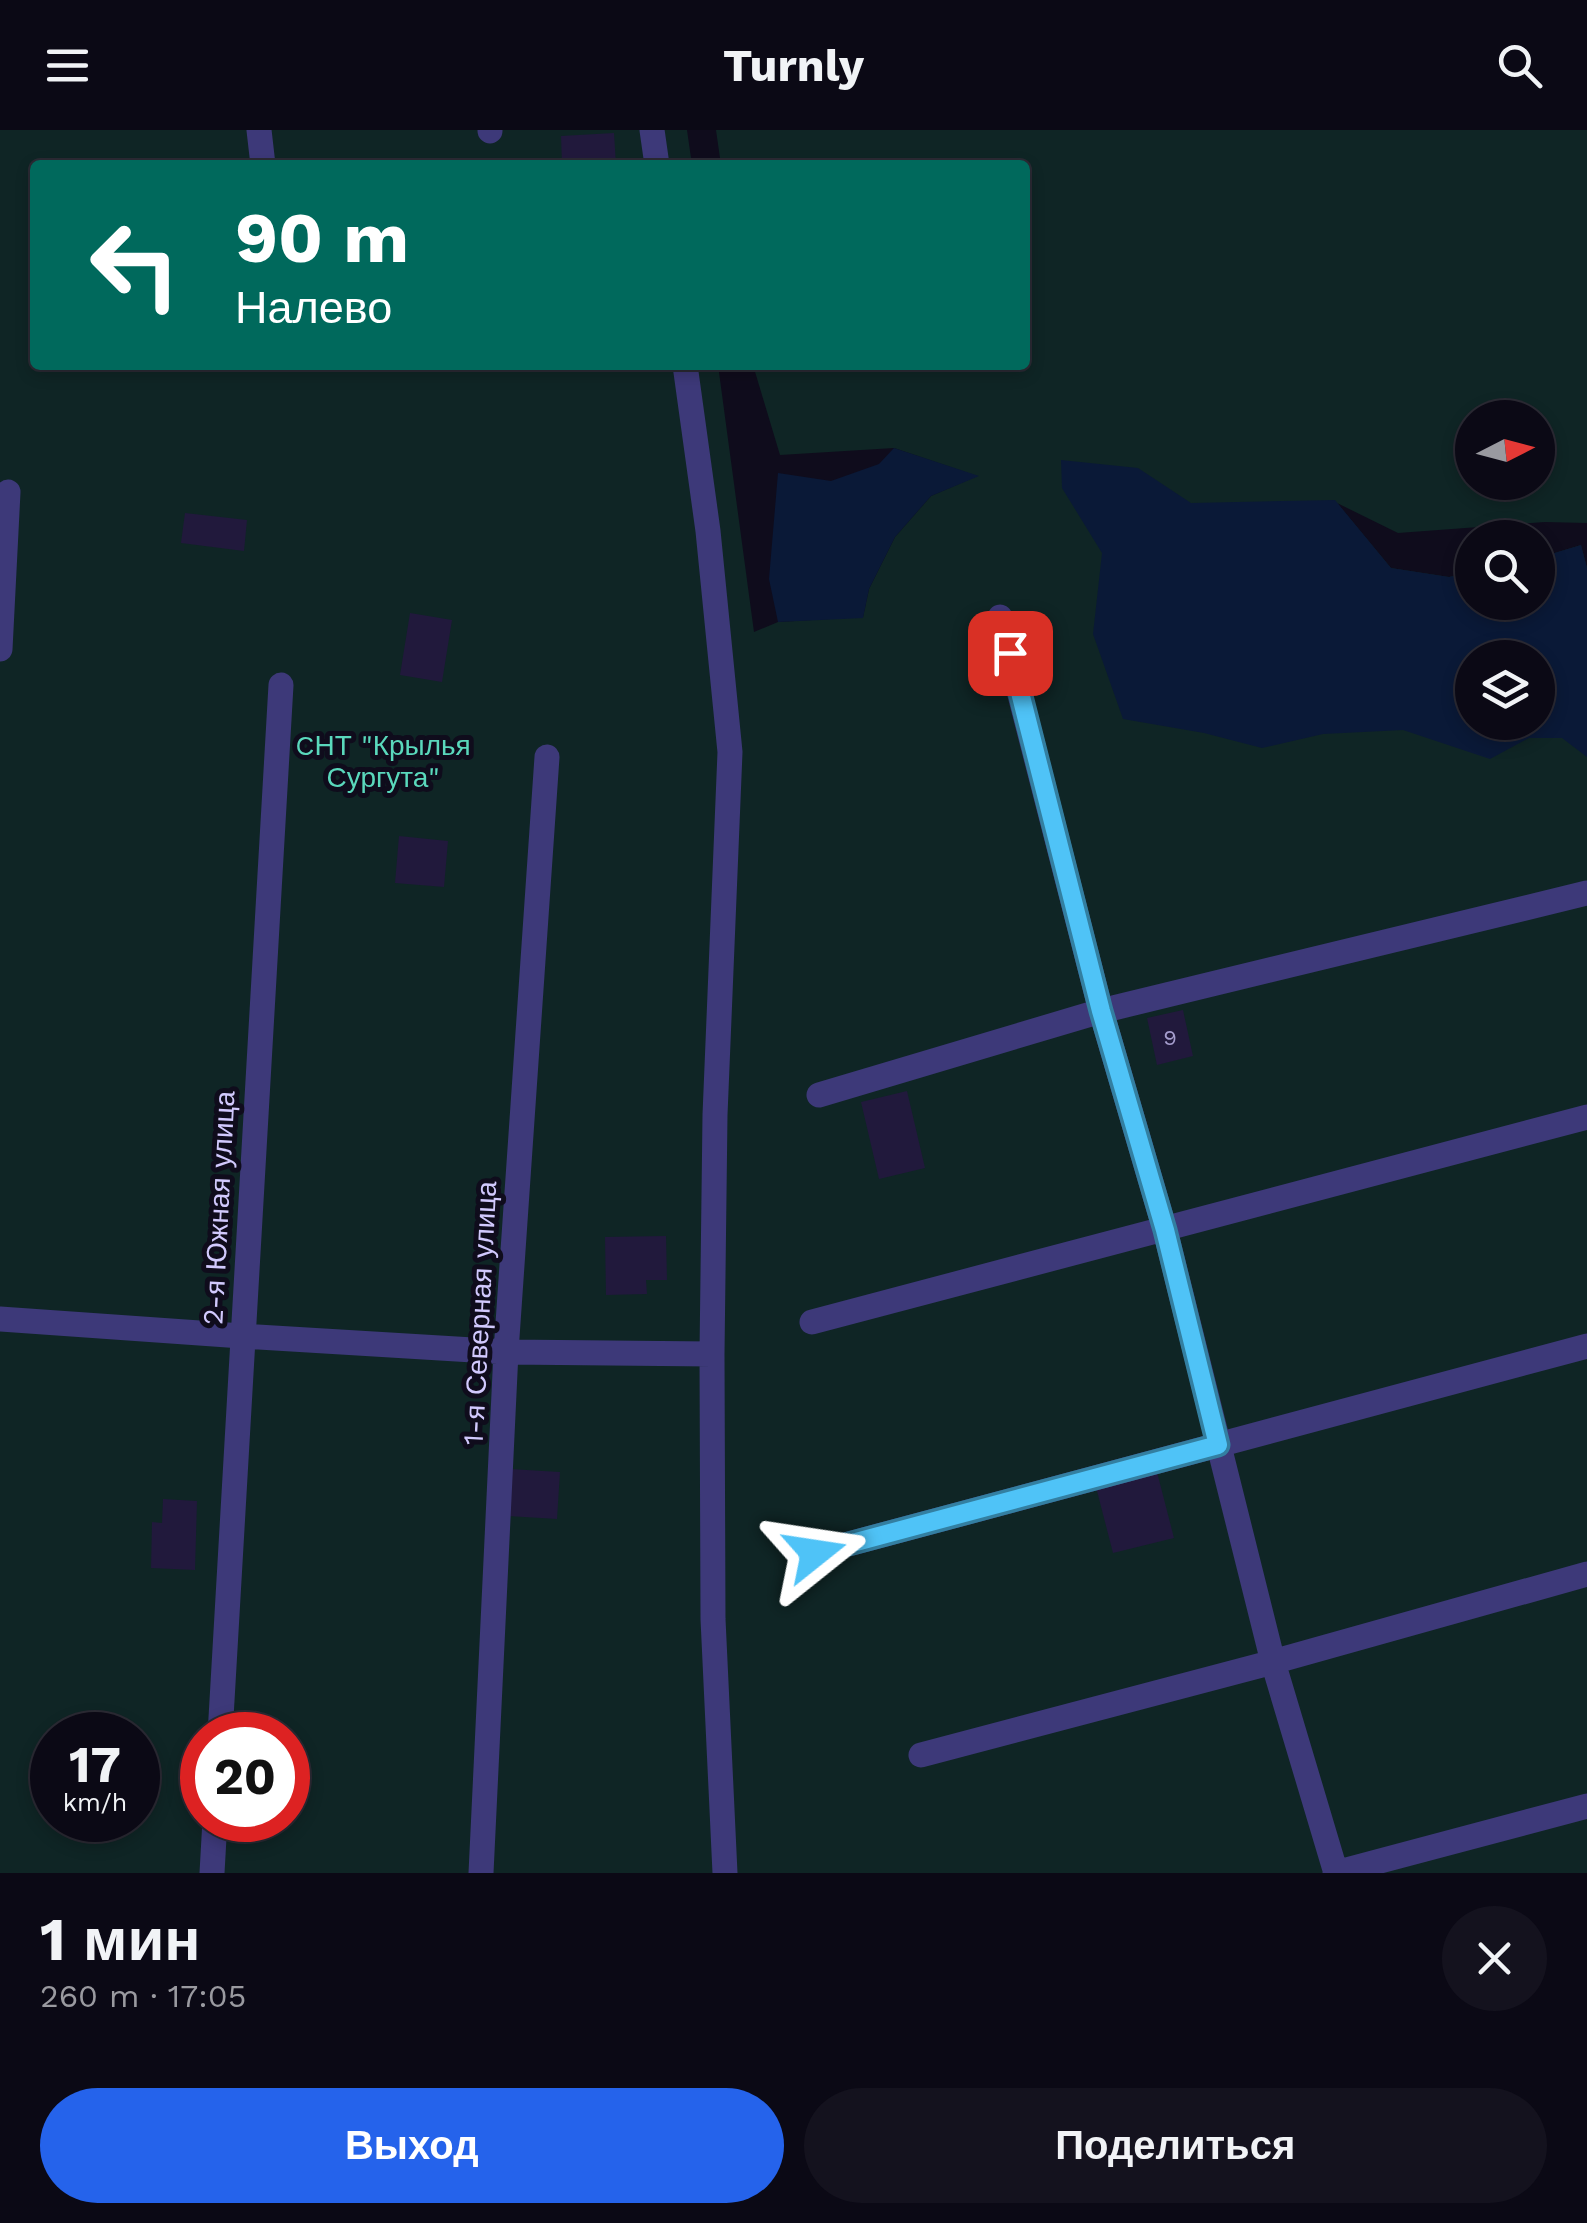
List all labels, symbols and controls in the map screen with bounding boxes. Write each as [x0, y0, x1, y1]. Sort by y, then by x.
icon: menu [40, 38, 95, 93]
icon: search [1492, 38, 1547, 93]
text: Turnly [723, 39, 864, 92]
text: 90 m [235, 197, 409, 279]
icon: left [70, 200, 200, 330]
text: Налево [235, 281, 392, 334]
north arrow [1455, 400, 1555, 500]
map controls [1455, 400, 1555, 740]
button: search [1455, 520, 1555, 620]
pin [968, 611, 1053, 696]
icon: arrive [983, 626, 1038, 681]
button: layers [1455, 640, 1555, 740]
park label: CНТ "Крылья Сургута" [295, 729, 471, 794]
house number: 9 [1163, 1025, 1177, 1050]
street label: 2-я Южная улица [196, 1090, 242, 1326]
street label: 1-я Северная улица [457, 1180, 503, 1446]
position arrow [763, 1501, 867, 1605]
speed limit sign: 20 [180, 1712, 310, 1842]
text: 17 [69, 1735, 121, 1794]
text: km/h [63, 1788, 127, 1817]
text: 1 мин [40, 1904, 201, 1975]
button: close [1442, 1906, 1547, 2011]
text: 260 m · 17:05 [40, 1977, 246, 2015]
button: Выход [40, 2088, 784, 2203]
button: Поделиться [804, 2088, 1547, 2203]

